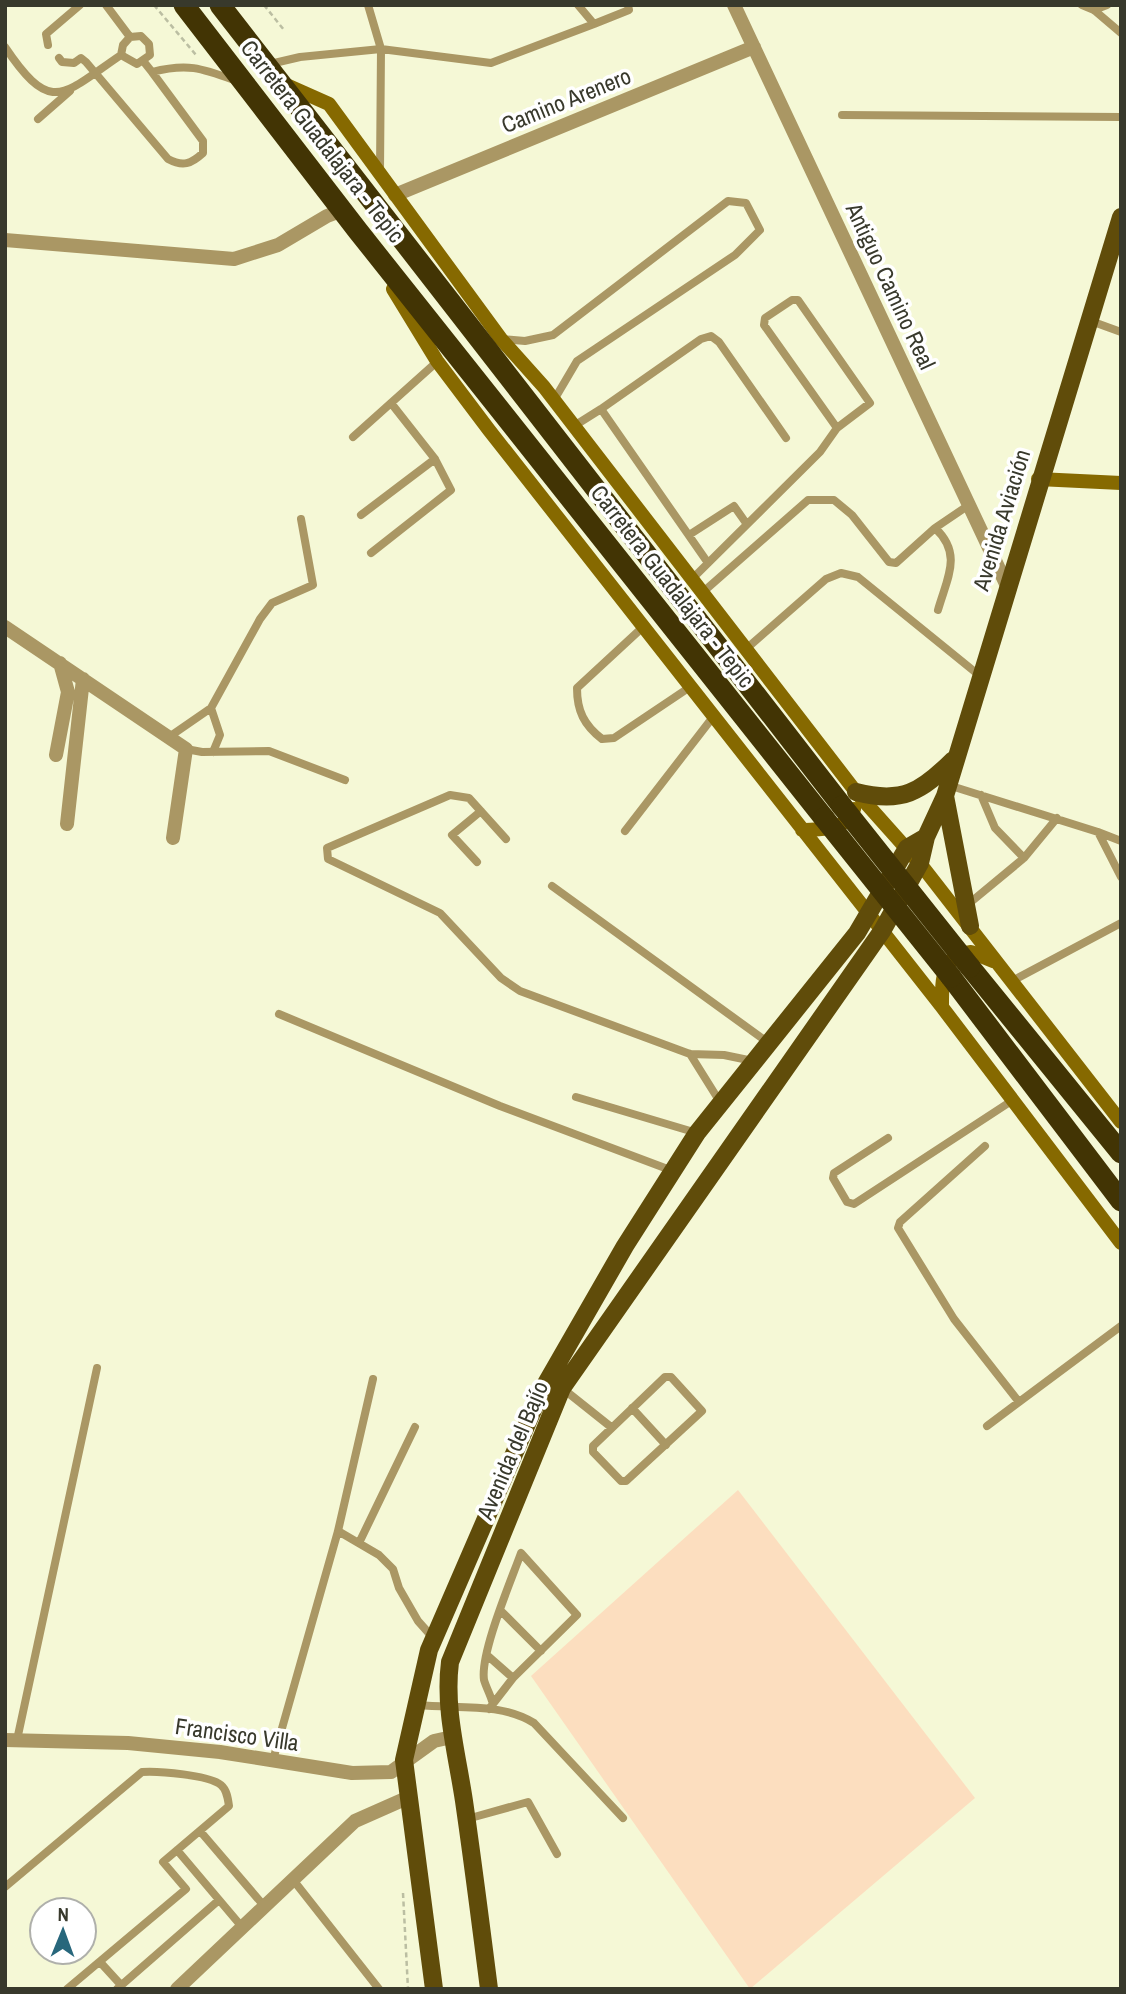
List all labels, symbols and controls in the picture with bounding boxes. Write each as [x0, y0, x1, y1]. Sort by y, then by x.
street label: Carretera Guadalajara - Tepic [234, 33, 412, 249]
street label: Camino Arenero [497, 60, 635, 140]
street label: Antiguo Camino Real [838, 197, 943, 374]
street label: Avenida Aviación [965, 446, 1037, 595]
street label: Carretera Guadalajara - Tepic [584, 478, 762, 694]
street label: Avenida del Bajío [469, 1376, 555, 1525]
street label: Francisco Villa [173, 1710, 301, 1758]
north arrow [28, 1896, 98, 1966]
text: N [57, 1901, 69, 1927]

